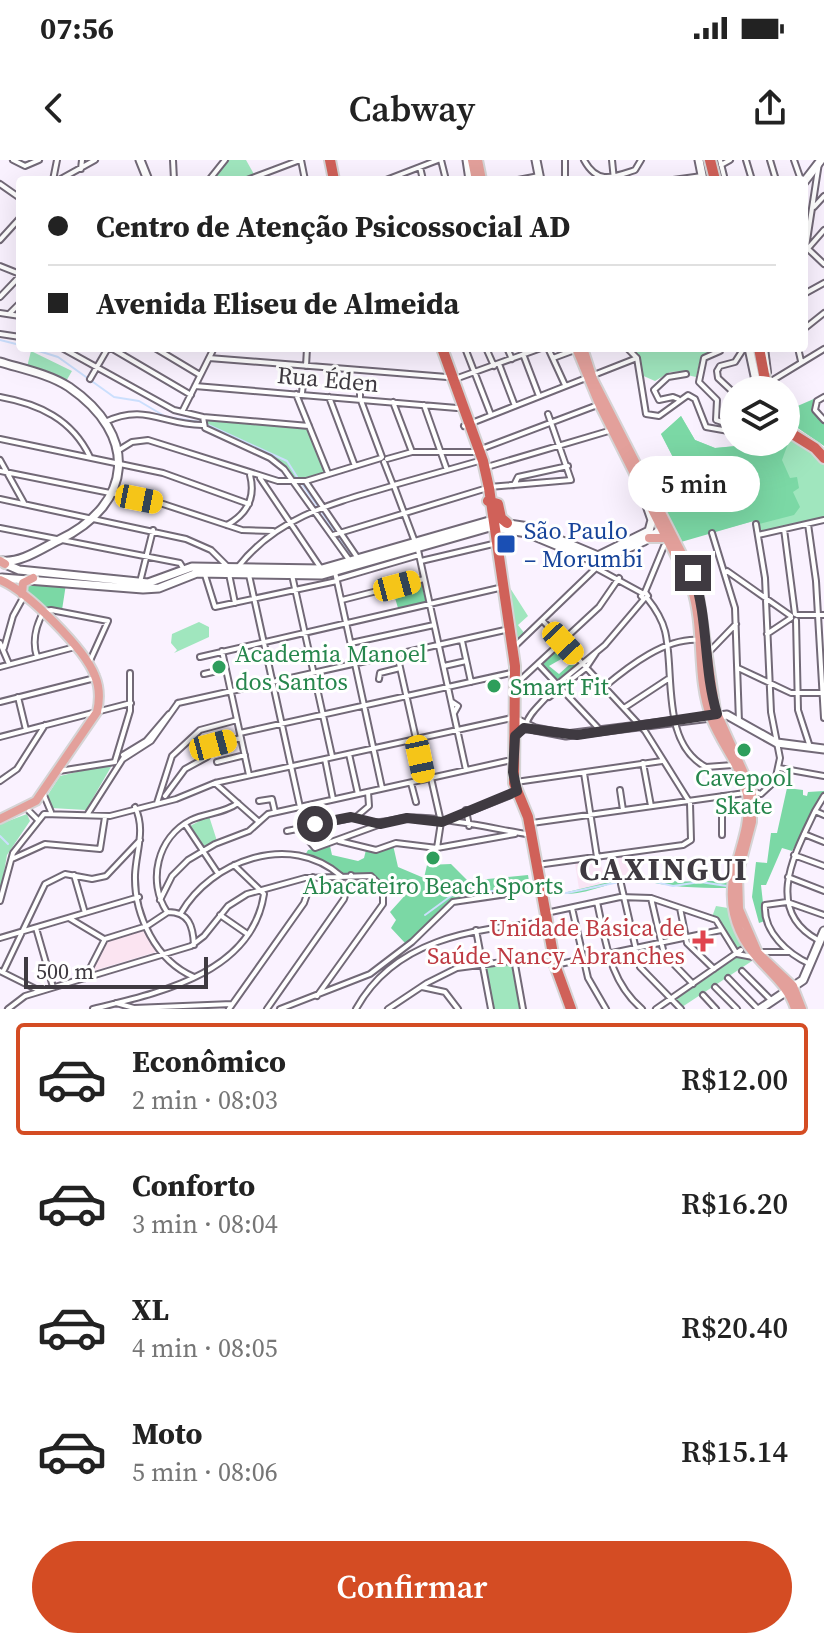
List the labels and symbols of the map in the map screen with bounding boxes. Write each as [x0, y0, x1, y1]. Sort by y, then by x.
street label: Rua Éden [276, 358, 380, 400]
callout: 5 min [627, 457, 759, 513]
car [113, 483, 165, 515]
place label: São Paulo – Morumbi [524, 514, 643, 575]
marker: São Paulo – Morumbi [495, 533, 517, 555]
route end [675, 555, 711, 591]
car [371, 568, 423, 604]
car [538, 617, 588, 669]
place label: Academia Manoel dos Santos [235, 637, 427, 698]
marker: Academia Manoel dos Santos [210, 658, 228, 676]
place label: Smart Fit [510, 670, 609, 703]
marker: Smart Fit [485, 677, 503, 695]
car [187, 727, 239, 763]
car [403, 733, 437, 785]
marker: Cavepool Skate [735, 741, 753, 759]
place label: Cavepool Skate [695, 761, 793, 822]
route start [297, 806, 333, 842]
district label: CAXINGUI [579, 847, 749, 891]
marker: Abacateiro Beach Sports [424, 849, 442, 867]
place label: Abacateiro Beach Sports [303, 869, 563, 902]
place label: Unidade Básica de Saúde Nancy Abranches [427, 911, 685, 972]
marker: Unidade Básica de Saúde Nancy Abranches [692, 930, 714, 952]
scale bar [24, 953, 208, 989]

